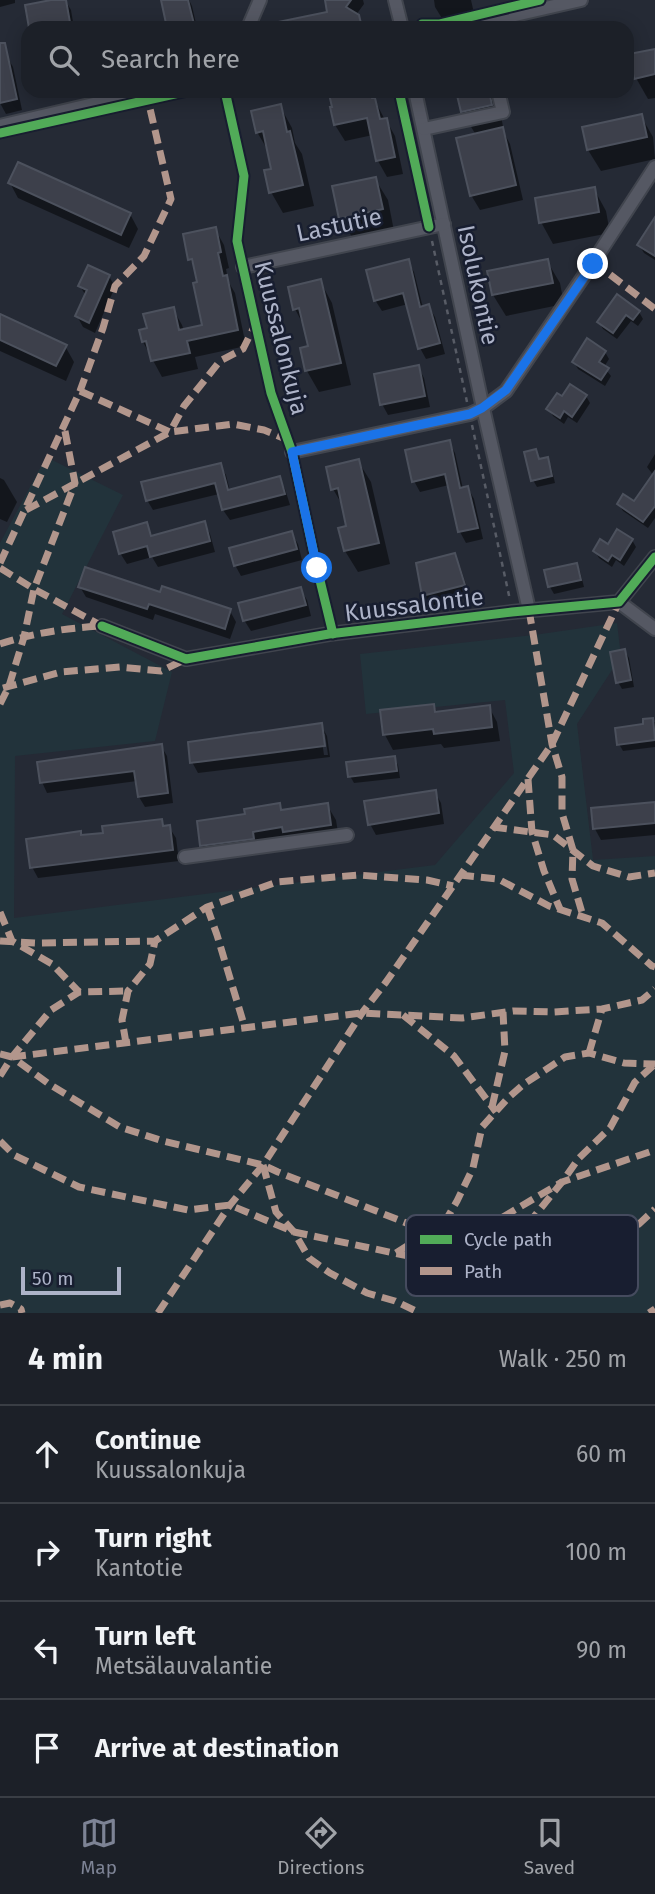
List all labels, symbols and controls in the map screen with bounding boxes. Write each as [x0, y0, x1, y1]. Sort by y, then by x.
search box [21, 21, 634, 98]
icon: search [45, 41, 83, 79]
text: Search here [101, 44, 240, 75]
street label: Lastutie [294, 202, 384, 248]
street label: Isolukontie [452, 222, 504, 348]
route end [577, 248, 608, 279]
street label: Kuussalonkuja [248, 258, 314, 418]
route start [301, 552, 332, 583]
street label: Kuussalontie [343, 583, 485, 627]
legend [406, 1215, 638, 1296]
text: Cycle path [464, 1228, 552, 1251]
text: Path [464, 1260, 502, 1283]
scale bar [21, 1264, 121, 1296]
text: 50 m [32, 1267, 73, 1290]
text: 4 min [28, 1341, 103, 1377]
text: Walk · 250 m [499, 1345, 627, 1373]
text: Continue [95, 1425, 201, 1456]
icon: ahead [28, 1435, 66, 1473]
text: 60 m [576, 1440, 627, 1468]
text: Kuussalonkuja [95, 1456, 246, 1484]
text: Turn right [95, 1523, 212, 1554]
icon: right [28, 1533, 66, 1571]
text: 100 m [566, 1538, 627, 1566]
text: Kantotie [95, 1554, 183, 1582]
text: Turn left [95, 1621, 196, 1652]
icon: left [28, 1631, 66, 1669]
text: 90 m [576, 1636, 627, 1664]
text: Metsälauvalantie [95, 1652, 272, 1680]
icon: arrive [28, 1729, 66, 1767]
text: Arrive at destination [95, 1733, 339, 1764]
tab: Map [80, 1814, 118, 1879]
tab: Directions [277, 1814, 364, 1879]
tab: Saved [524, 1814, 575, 1879]

